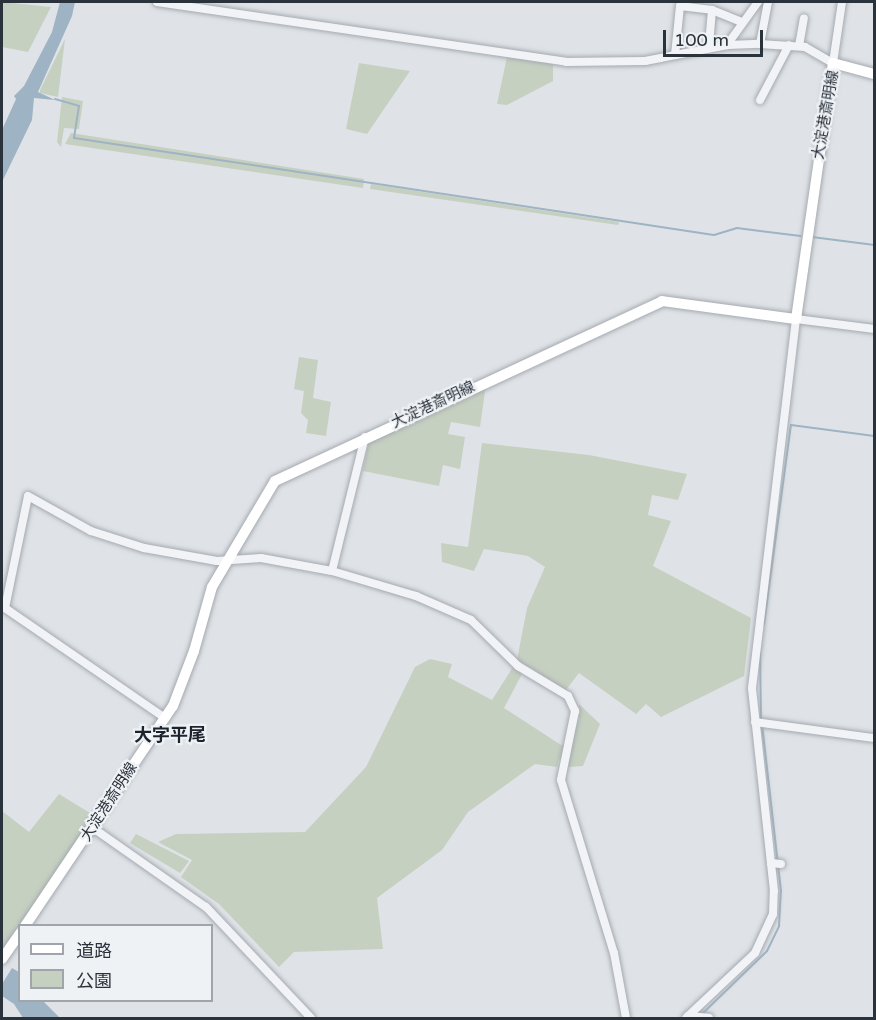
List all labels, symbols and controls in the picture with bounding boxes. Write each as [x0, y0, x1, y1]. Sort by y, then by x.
scale bar [666, 18, 766, 56]
text: 100 m [674, 29, 729, 51]
street label: 大淀港斎明線 [809, 69, 843, 161]
street label: 大淀港斎明線 [388, 378, 478, 432]
district label: 大字平尾 [134, 724, 206, 746]
street label: 大淀港斎明線 [77, 759, 141, 845]
legend [18, 924, 213, 1002]
text: 道路 [76, 940, 112, 962]
text: 公園 [76, 970, 112, 992]

